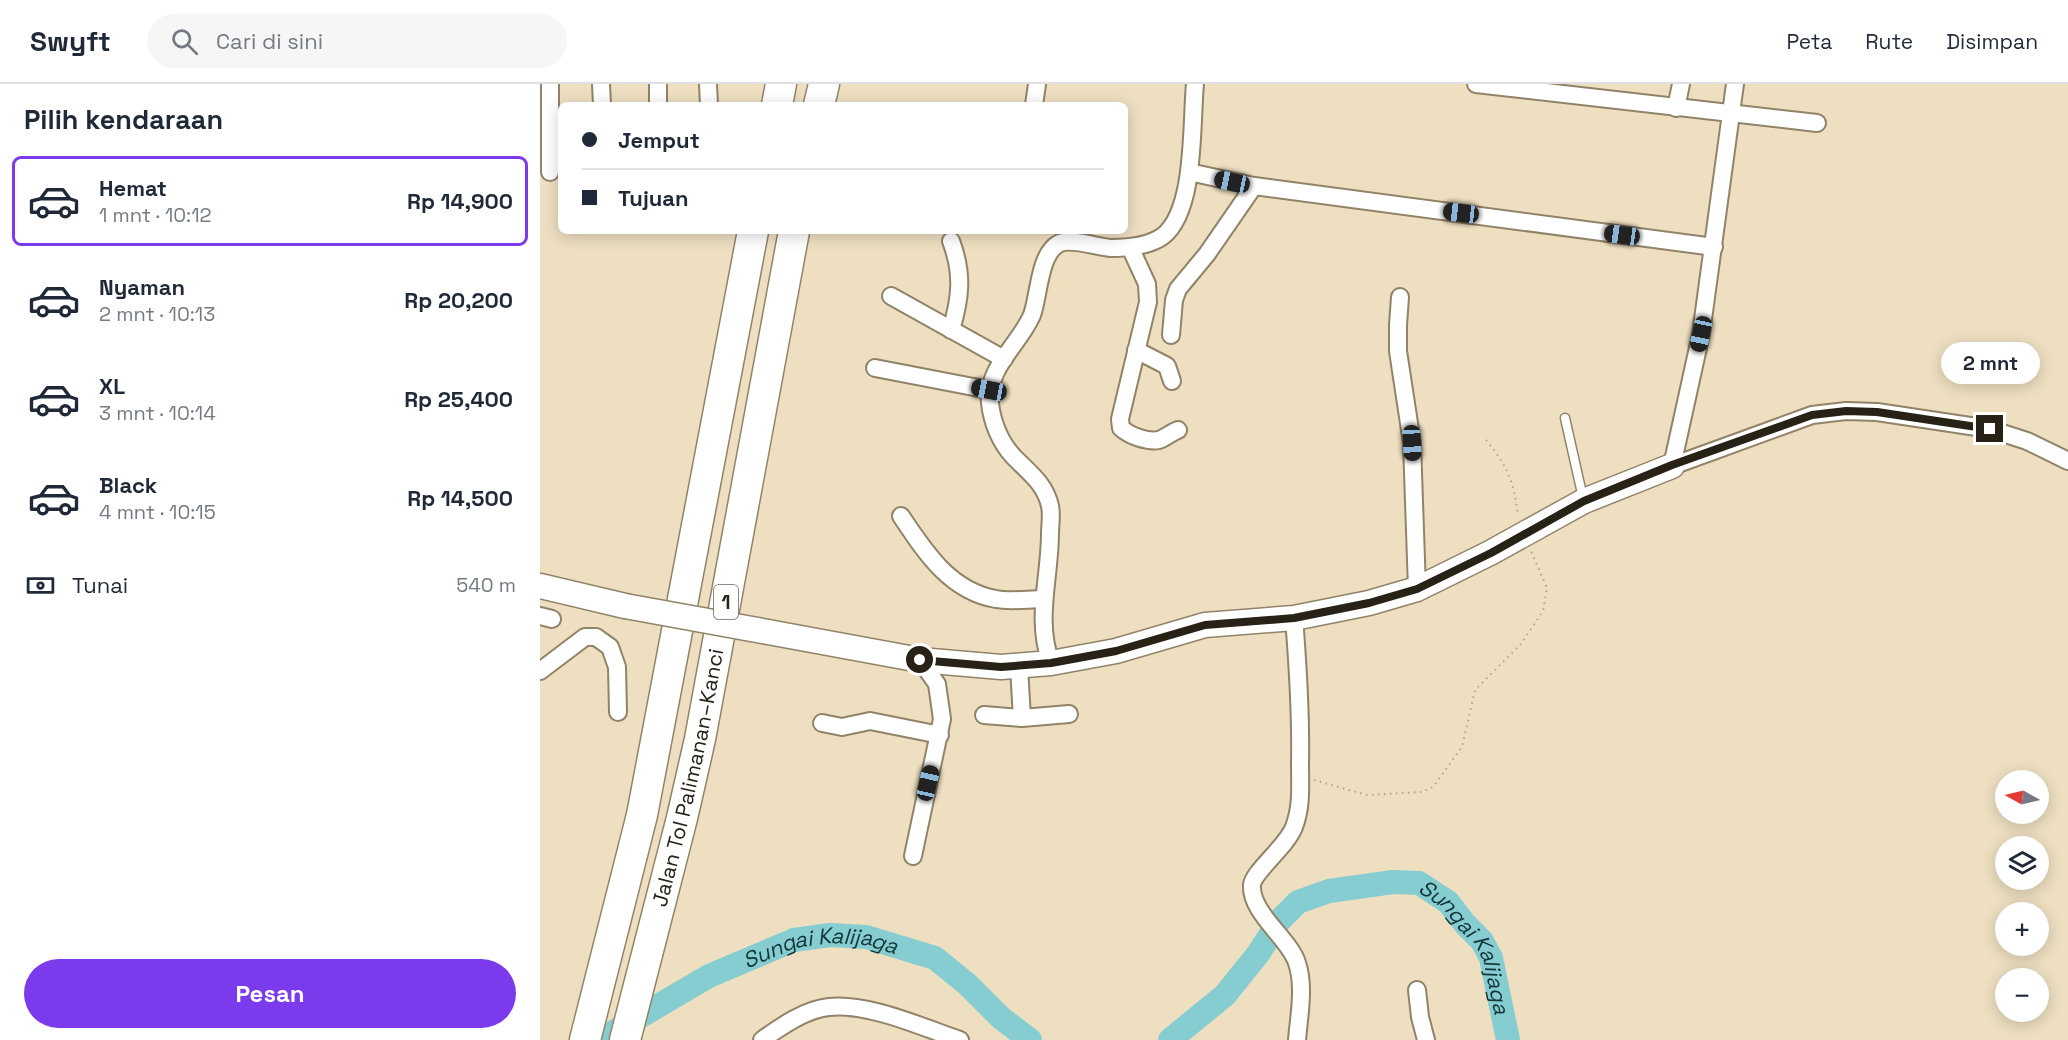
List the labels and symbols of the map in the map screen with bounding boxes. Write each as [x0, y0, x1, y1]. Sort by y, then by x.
car [1213, 169, 1251, 195]
car [1442, 202, 1480, 224]
car [1603, 224, 1641, 246]
car [1688, 315, 1714, 353]
callout: 2 mnt [1940, 342, 2040, 384]
car [970, 378, 1008, 402]
route end [1976, 415, 2003, 442]
car [1402, 425, 1422, 461]
road number: 1 [714, 585, 738, 619]
street label: Jalan Tol Palimanan–Kanci [646, 646, 729, 909]
route start [906, 646, 933, 673]
car [915, 763, 941, 803]
north arrow [1995, 770, 2049, 824]
water label: Sungai Kalijaga [1414, 873, 1516, 1017]
water label: Sungai Kalijaga [738, 921, 902, 974]

